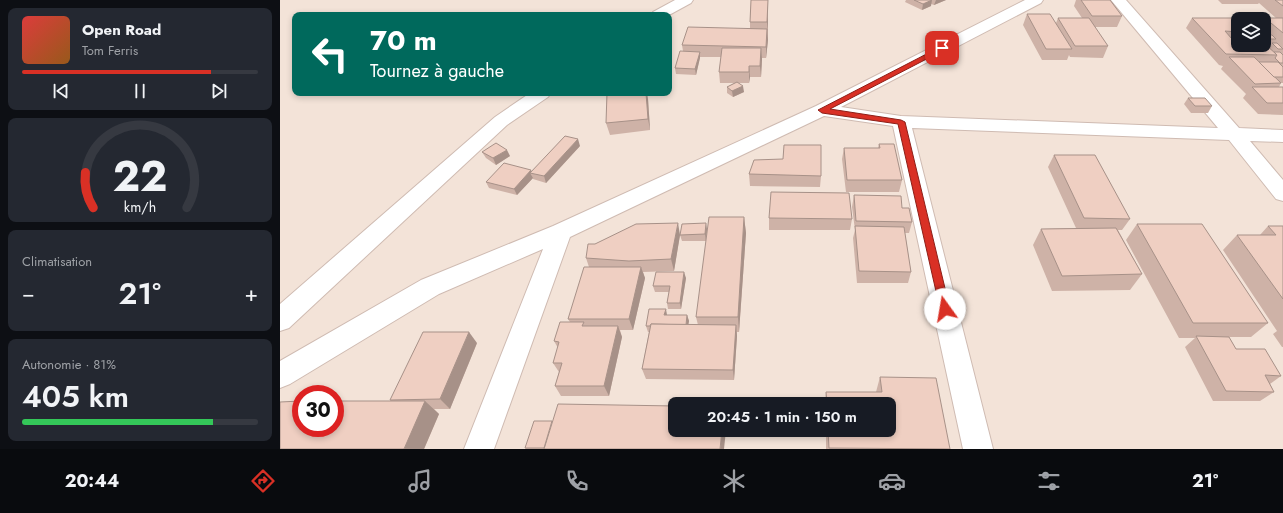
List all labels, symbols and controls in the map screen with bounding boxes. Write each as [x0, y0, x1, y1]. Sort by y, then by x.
map controls [1231, 12, 1271, 52]
button: layers [1231, 12, 1271, 52]
text: Open Road [82, 19, 161, 41]
text: 70 m [370, 20, 437, 61]
icon: left [304, 28, 356, 80]
pin [925, 31, 959, 65]
icon: arrive [931, 37, 953, 59]
text: Tom Ferris [82, 41, 138, 60]
text: Tournez à gauche [370, 58, 504, 84]
icon: previous [50, 80, 72, 102]
icon: pause [129, 80, 151, 102]
icon: next [208, 80, 230, 102]
text: 22 [113, 145, 167, 206]
text: km/h [124, 196, 156, 216]
text: Climatisation [22, 252, 92, 271]
text: 21° [119, 272, 161, 315]
text: − [22, 277, 35, 309]
text: + [244, 277, 258, 309]
position arrow [924, 288, 966, 330]
text: Autonomie · 81% [22, 355, 116, 374]
text: 405 km [22, 375, 129, 418]
speed limit sign: 30 [292, 385, 344, 437]
text: 20:45 · 1 min · 150 m [707, 406, 857, 428]
icon: directions [249, 467, 277, 495]
icon: music [406, 467, 434, 495]
icon: phone [563, 467, 591, 495]
icon: climate [720, 467, 748, 495]
icon: car [878, 467, 906, 495]
icon: filters [1035, 467, 1063, 495]
text: 20:44 [65, 468, 119, 494]
text: 21° [1192, 468, 1218, 494]

